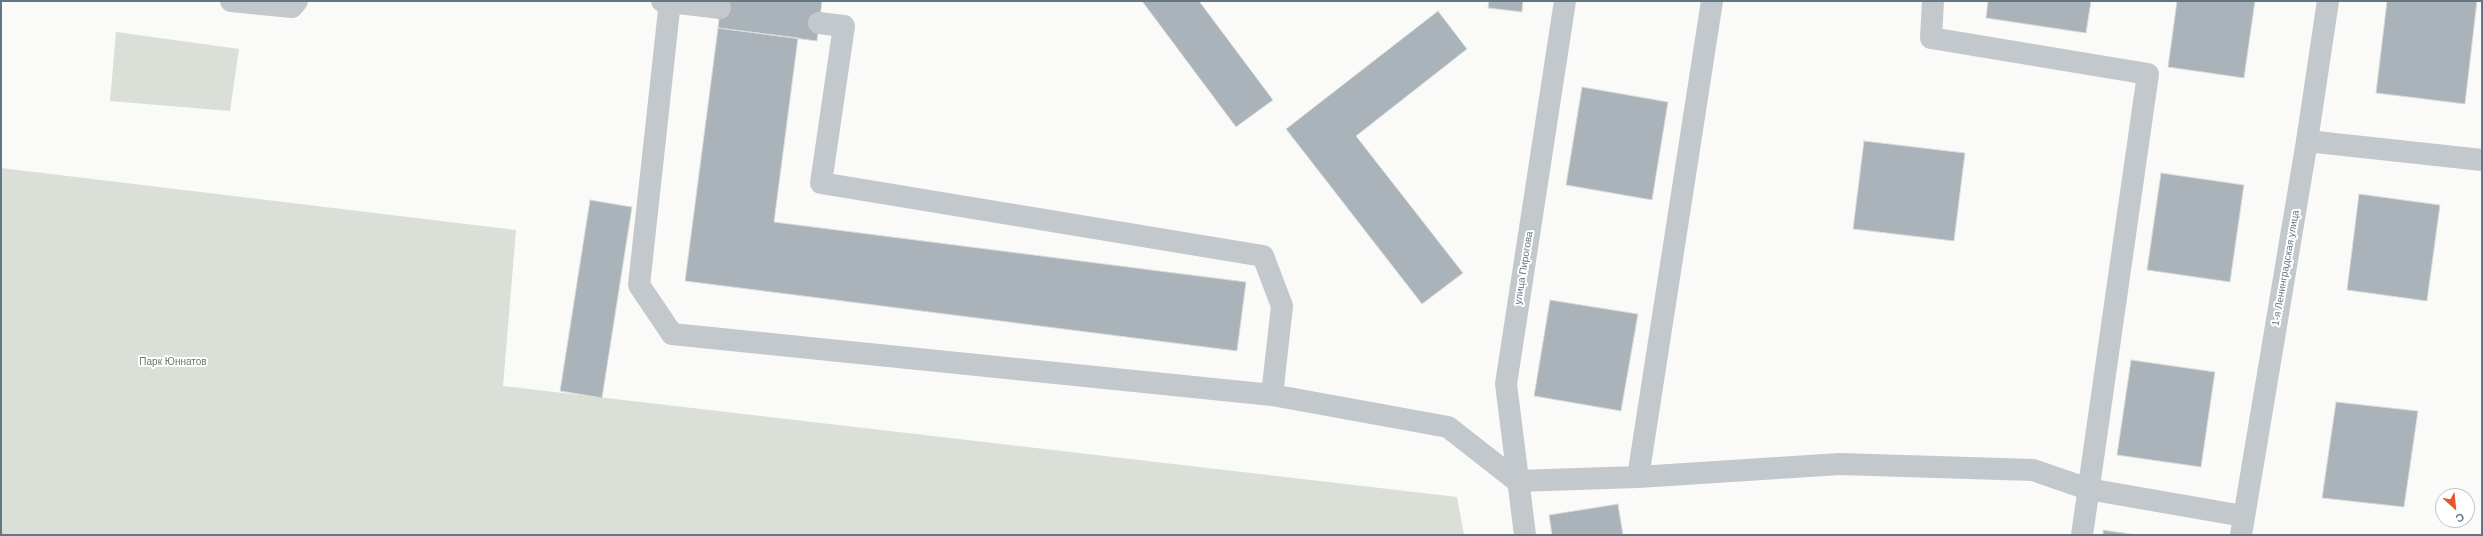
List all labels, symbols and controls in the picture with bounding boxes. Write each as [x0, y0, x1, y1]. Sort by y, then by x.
street label: 1-я Ленинградская улица [2270, 209, 2302, 327]
street label: улица Пирогова [1512, 231, 1536, 305]
park label: Парк Юннатов [139, 356, 207, 368]
north arrow [2435, 488, 2475, 528]
text: С [2454, 511, 2466, 525]

